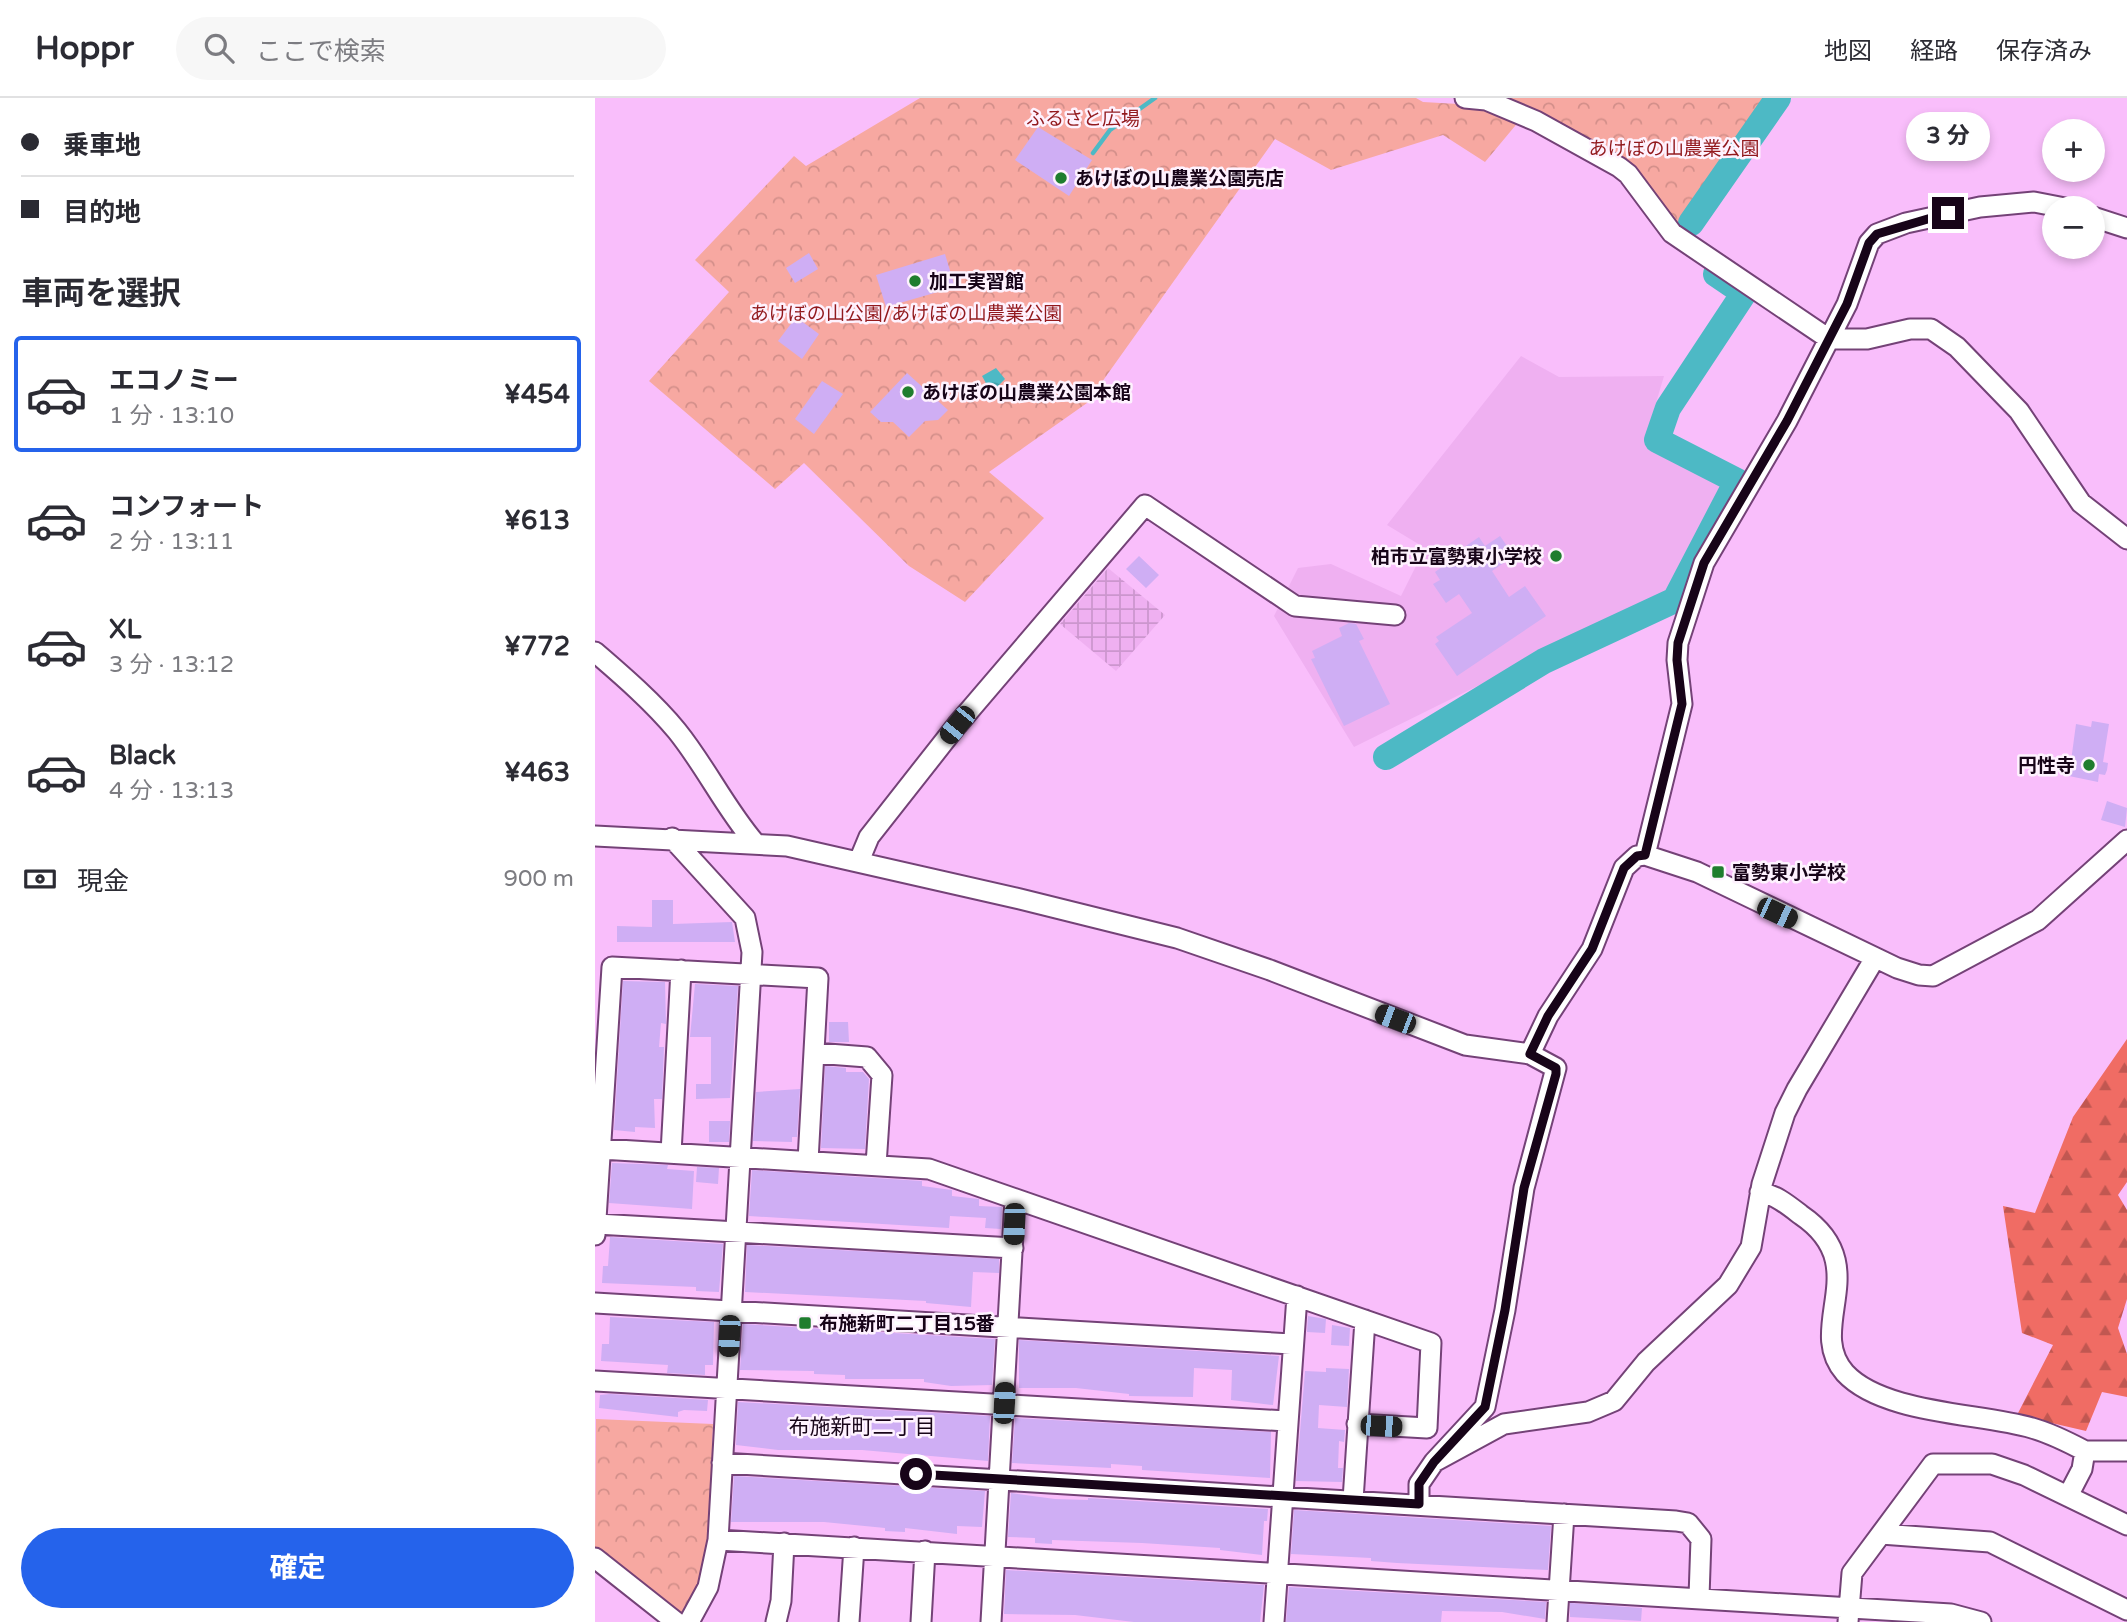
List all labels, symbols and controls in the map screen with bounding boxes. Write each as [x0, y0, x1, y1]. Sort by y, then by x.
search box [176, 17, 666, 80]
text: Hoppr [35, 29, 134, 68]
icon: search [200, 29, 238, 67]
text: ここで検索 [256, 36, 386, 67]
text: 地図 [1824, 37, 1872, 66]
text: 経路 [1910, 37, 1958, 66]
text: 保存済み [1996, 37, 2092, 66]
park label: ふるさと広場 [1026, 108, 1140, 130]
callout: 3 分 [1906, 111, 1990, 160]
map controls [2042, 119, 2105, 259]
button: + [2042, 119, 2105, 182]
text: 3 分 [1926, 122, 1970, 150]
text: 乗車地 [63, 130, 141, 161]
park label: あけぼの山農業公園 [1588, 138, 1760, 160]
place label: あけぼの山農業公園売店 [1075, 168, 1284, 190]
marker: あけぼの山農業公園売店 [1053, 170, 1069, 186]
button: − [2042, 196, 2105, 259]
text: 目的地 [63, 197, 141, 228]
route end [1932, 197, 1964, 229]
place label: 加工実習館 [929, 271, 1024, 293]
marker: 加工実習館 [907, 273, 923, 289]
text: 車両を選択 [21, 275, 181, 313]
park label: あけぼの山公園/あけぼの山農業公園 [750, 303, 1062, 325]
icon: car [25, 363, 88, 426]
text: エコノミー [109, 365, 239, 396]
text: ¥454 [504, 379, 570, 410]
place label: あけぼの山農業公園本館 [922, 382, 1131, 404]
marker: あけぼの山農業公園本館 [900, 384, 916, 400]
text: 1 分 · 13:10 [109, 402, 234, 430]
icon: car [25, 489, 88, 552]
text: コンフォート [109, 491, 264, 522]
text: ¥613 [504, 505, 570, 536]
text: 2 分 · 13:11 [109, 528, 234, 556]
place label: 柏市立富勢東小学校 [1371, 546, 1542, 568]
marker: 柏市立富勢東小学校 [1548, 548, 1564, 564]
text: XL [109, 614, 141, 645]
icon: car [25, 615, 88, 678]
text: ¥772 [504, 631, 570, 662]
text: 3 分 · 13:12 [109, 651, 234, 679]
car [936, 702, 979, 748]
text: Black [109, 740, 176, 771]
icon: car [25, 741, 88, 804]
place label: 円性寺 [2018, 755, 2075, 777]
text: ¥463 [504, 757, 570, 788]
marker: 円性寺 [2081, 757, 2097, 773]
text: 4 分 · 13:13 [109, 777, 234, 805]
icon: cash [21, 860, 59, 898]
place label: 富勢東小学校 [1732, 862, 1846, 884]
marker: 富勢東小学校 [1710, 864, 1726, 880]
text: 900 m [504, 865, 574, 893]
text: 現金 [77, 866, 129, 897]
car [1754, 895, 1801, 931]
car [1372, 1002, 1419, 1036]
car [1003, 1203, 1026, 1245]
place label: 布施新町二丁目15番 [819, 1313, 995, 1335]
car [718, 1314, 741, 1358]
marker: 布施新町二丁目15番 [797, 1315, 813, 1331]
car [993, 1381, 1016, 1425]
car [1360, 1414, 1403, 1438]
district label: 布施新町二丁目 [789, 1415, 936, 1440]
route start [900, 1458, 932, 1490]
button: 確定 [21, 1528, 574, 1608]

